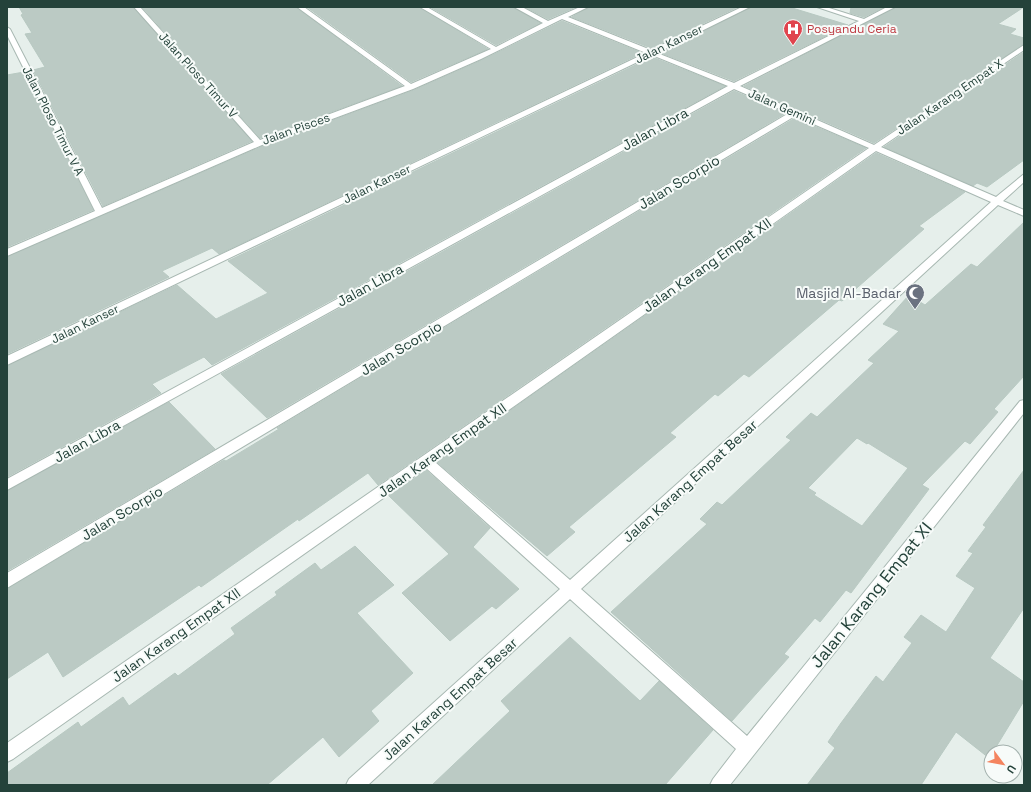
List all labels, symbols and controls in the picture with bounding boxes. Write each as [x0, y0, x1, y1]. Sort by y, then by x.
hospital icon: Posyandu Ceria [782, 18, 804, 46]
street label: Jalan Kanser [632, 20, 706, 67]
place label: Posyandu Ceria [807, 21, 897, 37]
street label: Jalan Ploso Timur V [155, 29, 241, 122]
street label: Jalan Karang Empat X [894, 55, 1007, 139]
street label: Jalan Ploso Timur V A [18, 64, 88, 179]
street label: Jalan Gemini [746, 85, 818, 129]
street label: Jalan Libra [619, 103, 691, 155]
street label: Jalan Pisces [260, 109, 332, 149]
street label: Jalan Scorpio [635, 151, 723, 213]
street label: Jalan Kanser [340, 160, 414, 207]
street label: Jalan Karang Empat XII [639, 214, 775, 316]
street label: Jalan Libra [334, 259, 406, 311]
mosque icon: Masjid Al-Badar [904, 282, 926, 310]
place label: Masjid Al-Badar [796, 284, 901, 302]
street label: Jalan Kanser [48, 300, 122, 347]
street label: Jalan Scorpio [357, 317, 445, 379]
street label: Jalan Karang Empat XII [374, 399, 510, 501]
street label: Jalan Libra [51, 415, 123, 467]
street label: Jalan Karang Empat Besar [619, 416, 761, 546]
street label: Jalan Scorpio [78, 482, 166, 544]
street label: Jalan Karang Empat XI [805, 518, 937, 672]
street label: Jalan Karang Empat XII [108, 584, 244, 686]
street label: Jalan Karang Empat Besar [379, 634, 521, 764]
north arrow [983, 744, 1023, 784]
text: U [1004, 762, 1019, 776]

